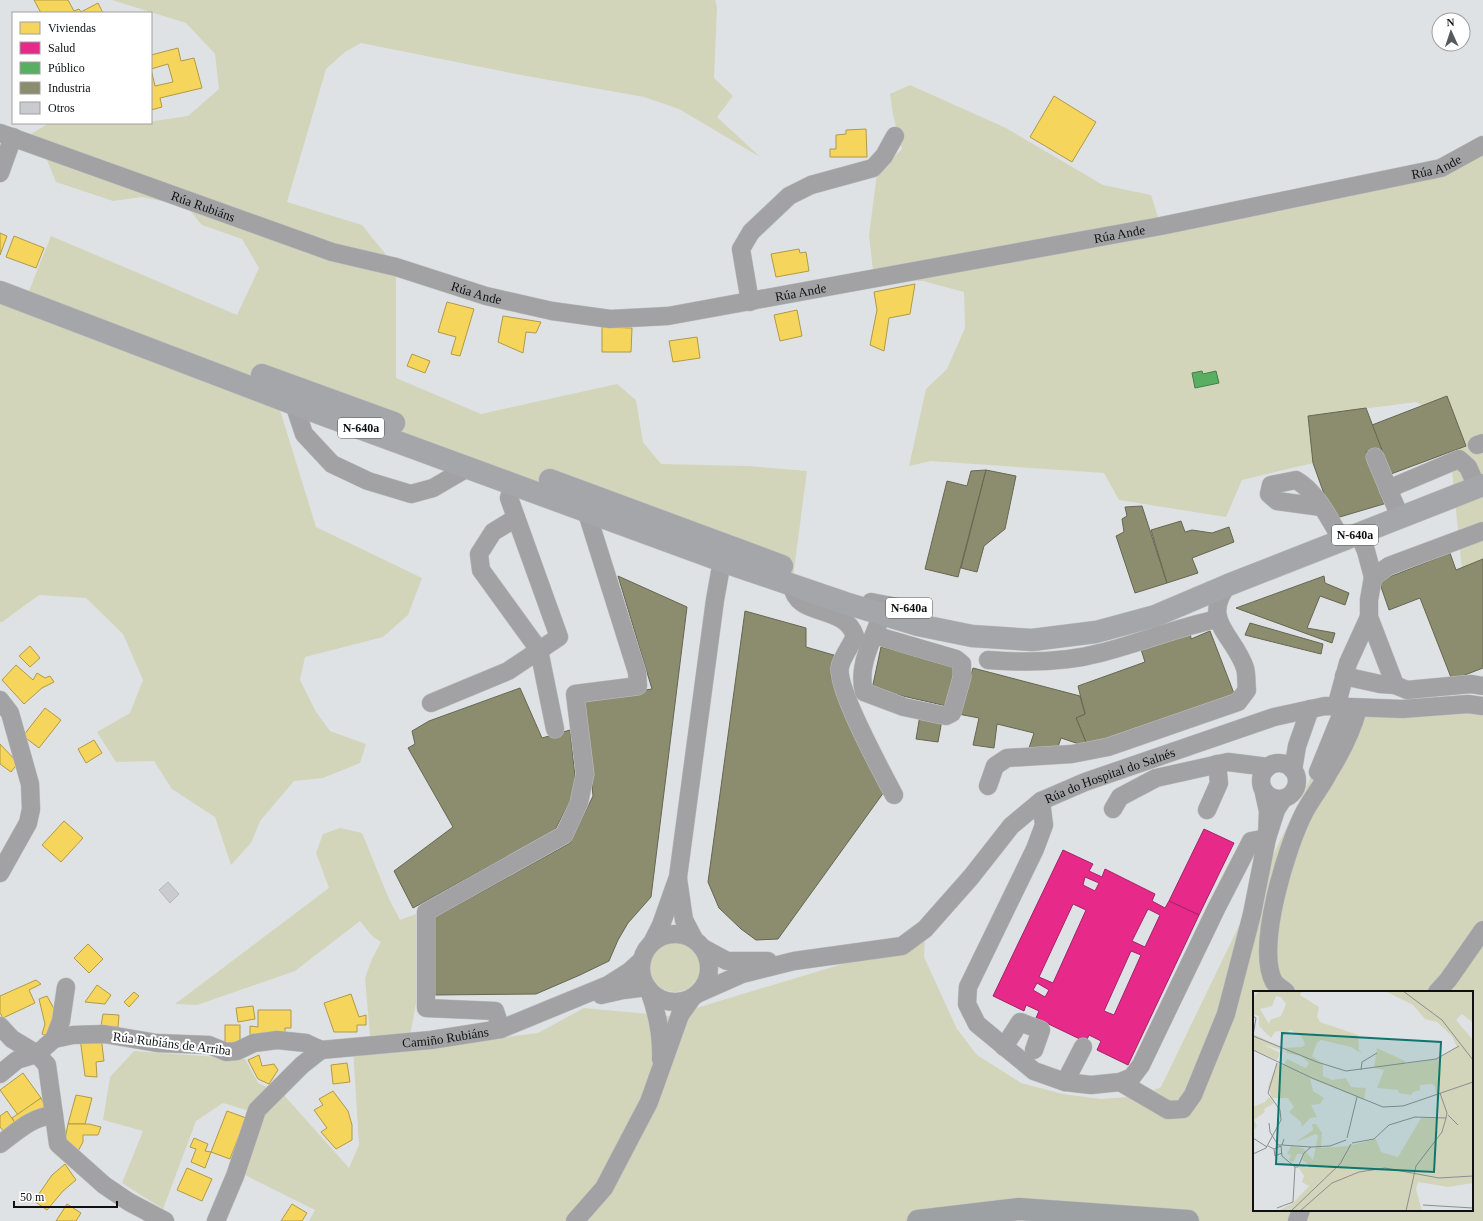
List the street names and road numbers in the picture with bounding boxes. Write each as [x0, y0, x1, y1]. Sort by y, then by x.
street label: Rúa Ande [1410, 151, 1464, 182]
street label: Rúa Rubiáns [169, 188, 237, 225]
street label: Rúa Ande [1093, 222, 1146, 246]
street label: Rúa Ande [449, 278, 503, 307]
street label: Rúa Ande [774, 280, 828, 304]
road number: N-640a [338, 418, 384, 438]
road number: N-640a [1332, 525, 1378, 545]
road number: N-640a [886, 598, 932, 618]
street label: Rúa do Hospital do Salnés [1042, 745, 1177, 807]
street label: Camiño Rubiáns [401, 1024, 490, 1051]
street label: Rúa Rubiáns de Arriba [112, 1029, 232, 1058]

